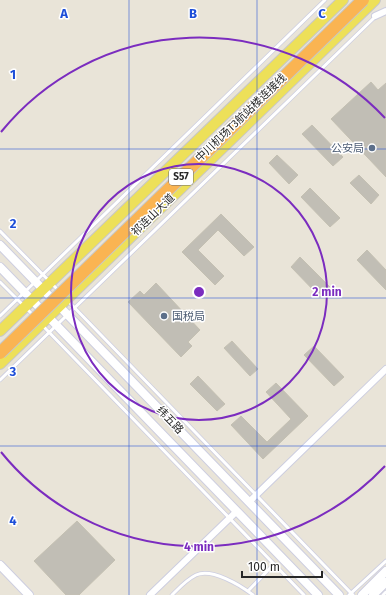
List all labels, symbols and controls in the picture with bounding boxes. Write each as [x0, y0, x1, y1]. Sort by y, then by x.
text: A [59, 6, 68, 21]
text: B [189, 6, 197, 21]
text: C [318, 6, 326, 21]
text: 1 [10, 67, 16, 82]
street label: 中川机场T3航站楼连接线 [193, 71, 289, 165]
place label: 公安局 [331, 142, 364, 155]
marker: 公安局 [367, 143, 377, 153]
road number: S57 [169, 169, 193, 185]
street label: 祁连山大道 [129, 191, 177, 239]
text: 2 [10, 216, 17, 231]
centre of rings [192, 285, 206, 299]
text: 2 min [312, 285, 342, 299]
place label: 国税局 [172, 310, 205, 323]
marker: 国税局 [159, 311, 169, 321]
text: 3 [9, 364, 17, 379]
street label: 纬五路 [154, 404, 186, 436]
text: 4 [9, 513, 17, 528]
text: 4 min [184, 540, 214, 554]
scale bar [242, 553, 322, 579]
text: 100 m [248, 560, 280, 574]

